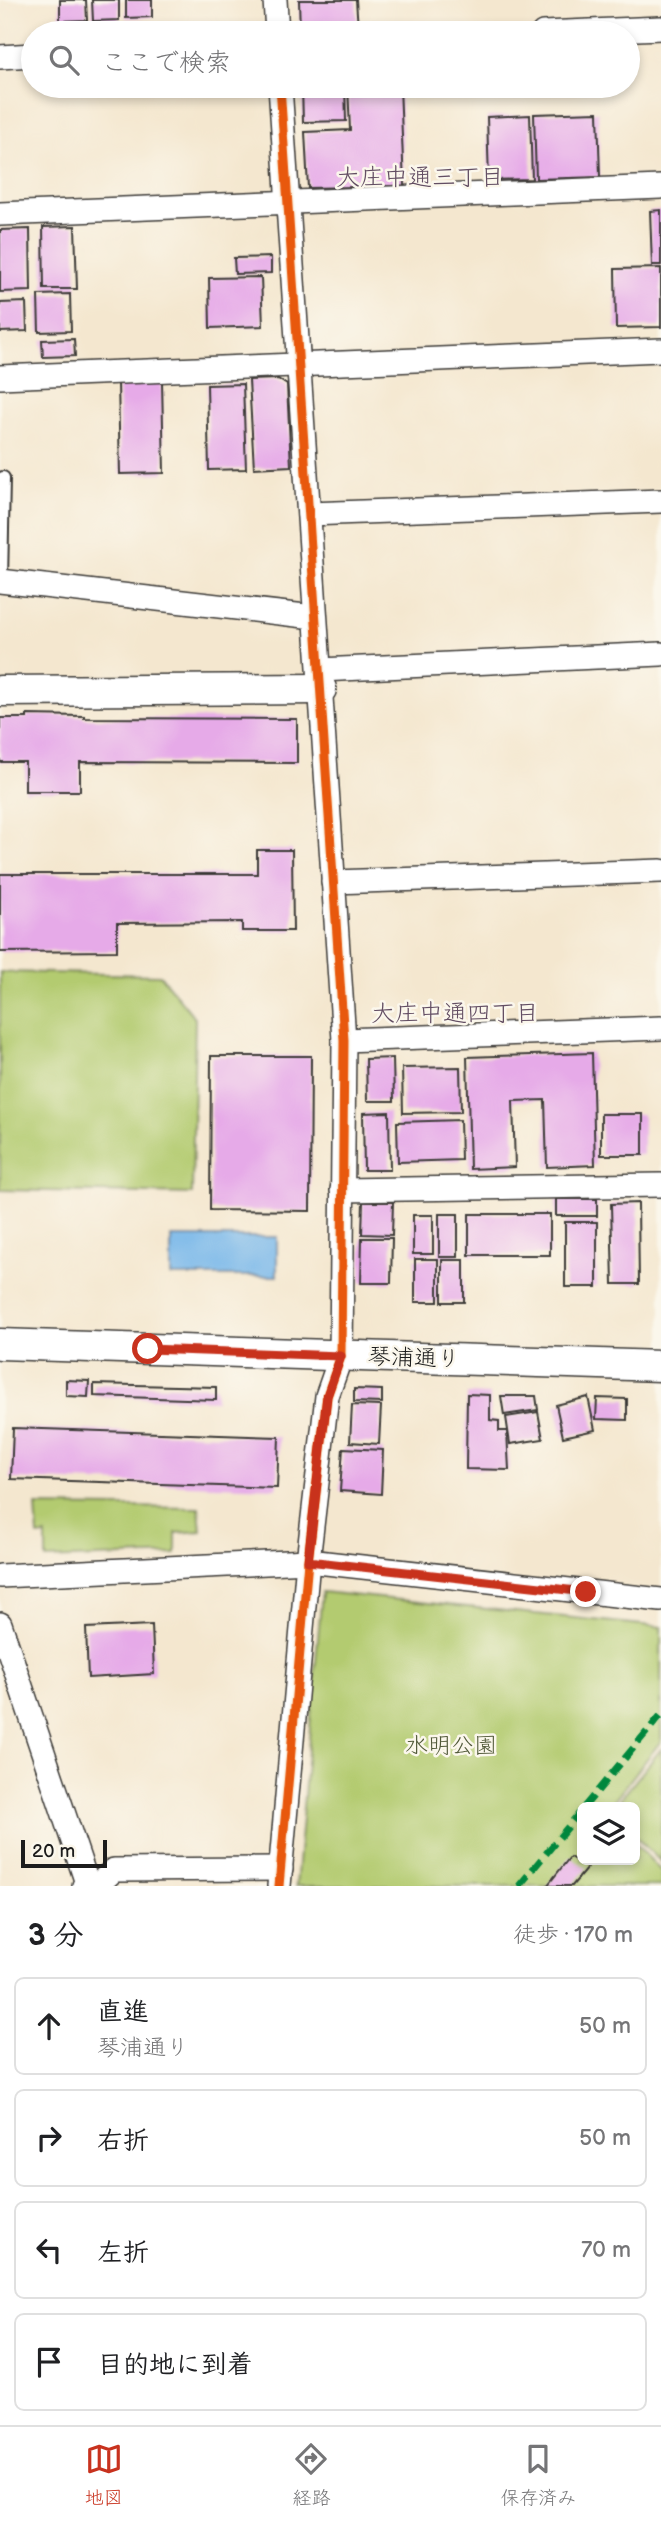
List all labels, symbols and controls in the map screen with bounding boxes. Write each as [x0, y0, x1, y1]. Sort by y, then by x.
search box [21, 21, 640, 98]
icon: search [45, 41, 83, 79]
text: ここで検索 [101, 48, 231, 79]
district label: 大庄中通三丁目 [336, 163, 504, 192]
district label: 大庄中通四丁目 [371, 999, 539, 1028]
route start [132, 1333, 163, 1364]
street label: 琴浦通り [368, 1342, 460, 1374]
route end [570, 1576, 601, 1607]
park label: 水明公園 [405, 1732, 497, 1760]
map controls [577, 1802, 640, 1865]
button: layers [577, 1802, 640, 1865]
scale bar [21, 1837, 107, 1869]
text: 20 m [32, 1840, 75, 1863]
text: 3 分 [28, 1918, 84, 1954]
text: 徒歩 · 170 m [513, 1921, 633, 1949]
text: 直進 [97, 1997, 149, 2028]
icon: ahead [30, 2007, 68, 2045]
text: 50 m [579, 2012, 631, 2040]
text: 琴浦通り [97, 2034, 189, 2062]
icon: right [30, 2119, 68, 2157]
text: 50 m [579, 2124, 631, 2152]
text: 右折 [97, 2126, 149, 2157]
icon: left [30, 2231, 68, 2269]
text: 70 m [581, 2236, 631, 2264]
text: 左折 [97, 2238, 149, 2269]
icon: arrive [30, 2343, 68, 2381]
text: 目的地に到着 [97, 2350, 253, 2381]
tab: 地図 [85, 2440, 123, 2510]
tab: 経路 [292, 2440, 330, 2510]
tab: 保存済み [500, 2440, 576, 2510]

